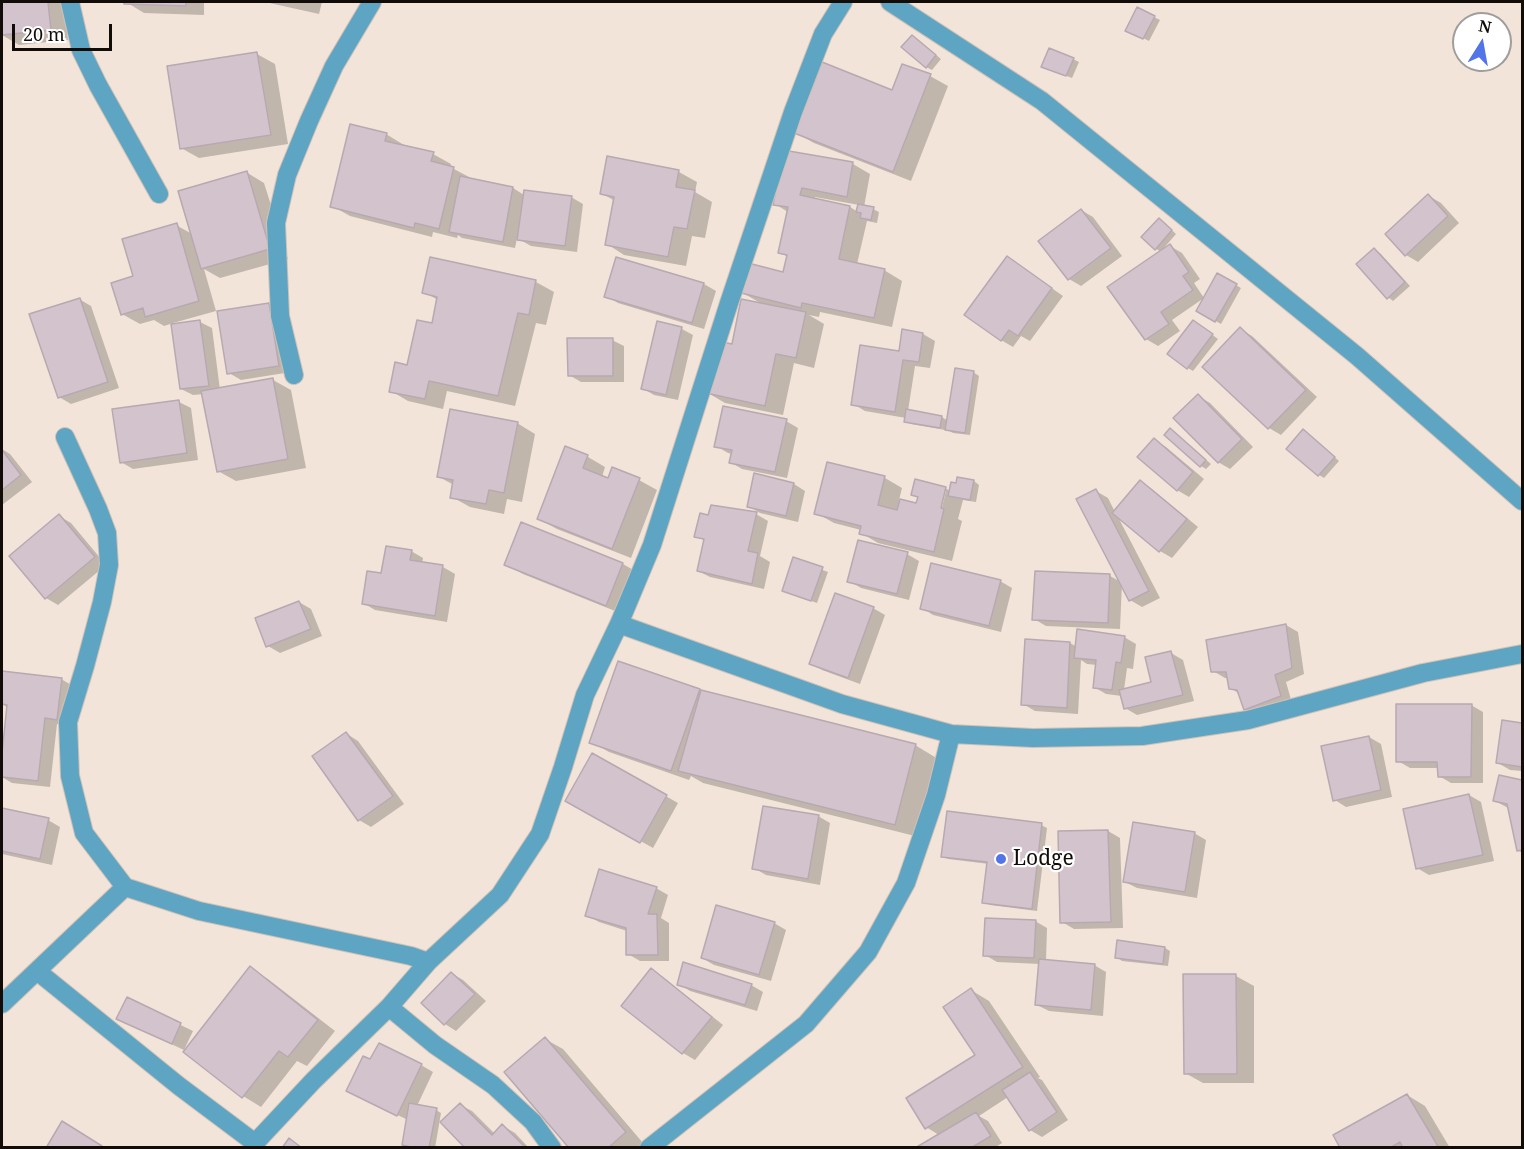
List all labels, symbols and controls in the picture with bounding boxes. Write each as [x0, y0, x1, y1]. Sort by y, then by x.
scale bar [15, 12, 116, 50]
north arrow [1452, 12, 1512, 72]
text: N [1477, 14, 1493, 38]
text: 20 m [23, 22, 65, 46]
place label: Lodge [1013, 846, 1074, 872]
marker: Lodge [994, 852, 1008, 866]

